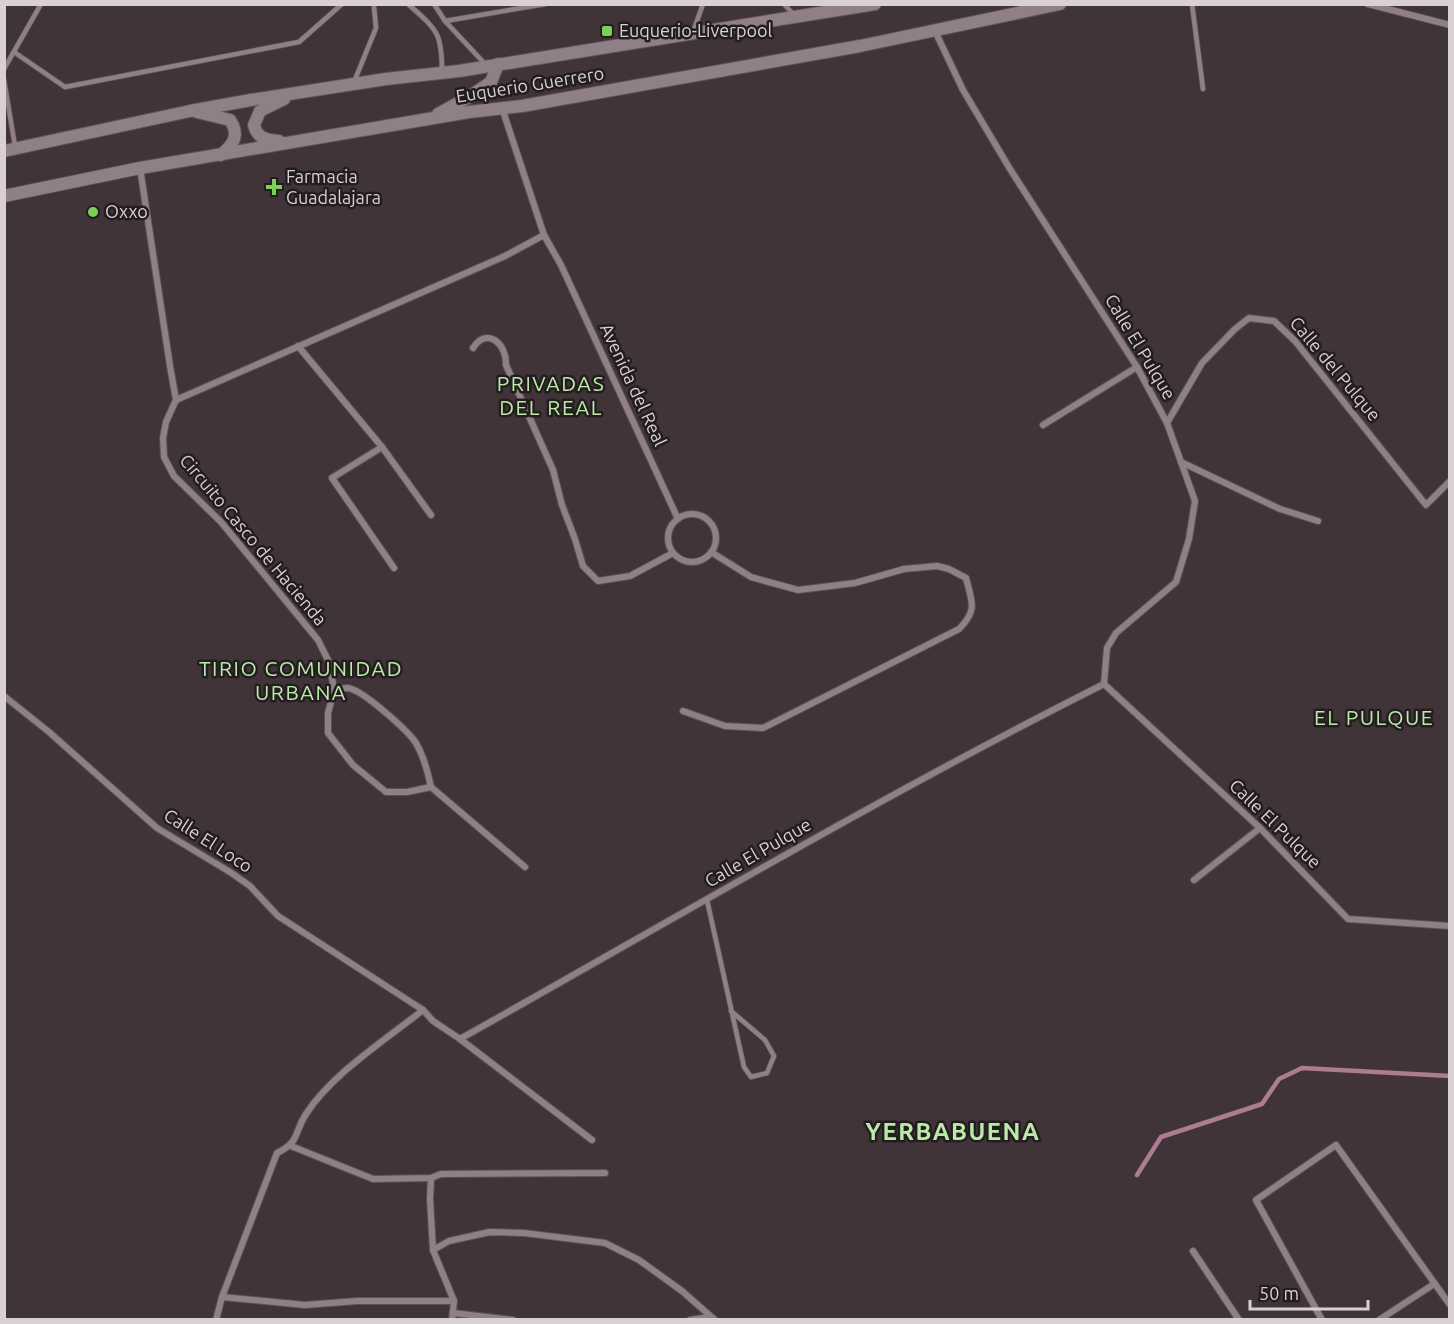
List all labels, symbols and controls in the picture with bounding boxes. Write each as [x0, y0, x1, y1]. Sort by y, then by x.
place label: Euquerio-Liverpool [619, 20, 773, 40]
marker: Euquerio-Liverpool [600, 24, 614, 38]
street label: Euquerio Guerrero [454, 62, 605, 106]
place label: Farmacia Guadalajara [286, 166, 381, 207]
marker: Farmacia Guadalajara [267, 180, 281, 194]
place label: Oxxo [105, 201, 148, 221]
marker: Oxxo [86, 205, 100, 219]
street label: Calle El Pulque [1102, 290, 1180, 403]
street label: Calle del Pulque [1286, 312, 1385, 424]
street label: Avenida del Real [597, 320, 671, 449]
district label: PRIVADAS DEL REAL [497, 371, 605, 419]
street label: Circuito Casco de Hacienda [176, 450, 331, 629]
district label: TIRIO COMUNIDAD URBANA [199, 656, 403, 704]
district label: EL PULQUE [1314, 705, 1434, 729]
street label: Calle El Pulque [1226, 775, 1326, 872]
street label: Calle El Loco [161, 804, 256, 876]
street label: Calle El Pulque [701, 814, 814, 891]
district label: YERBABUENA [866, 1118, 1040, 1145]
scale bar [1250, 1273, 1368, 1311]
text: 50 m [1259, 1283, 1299, 1303]

